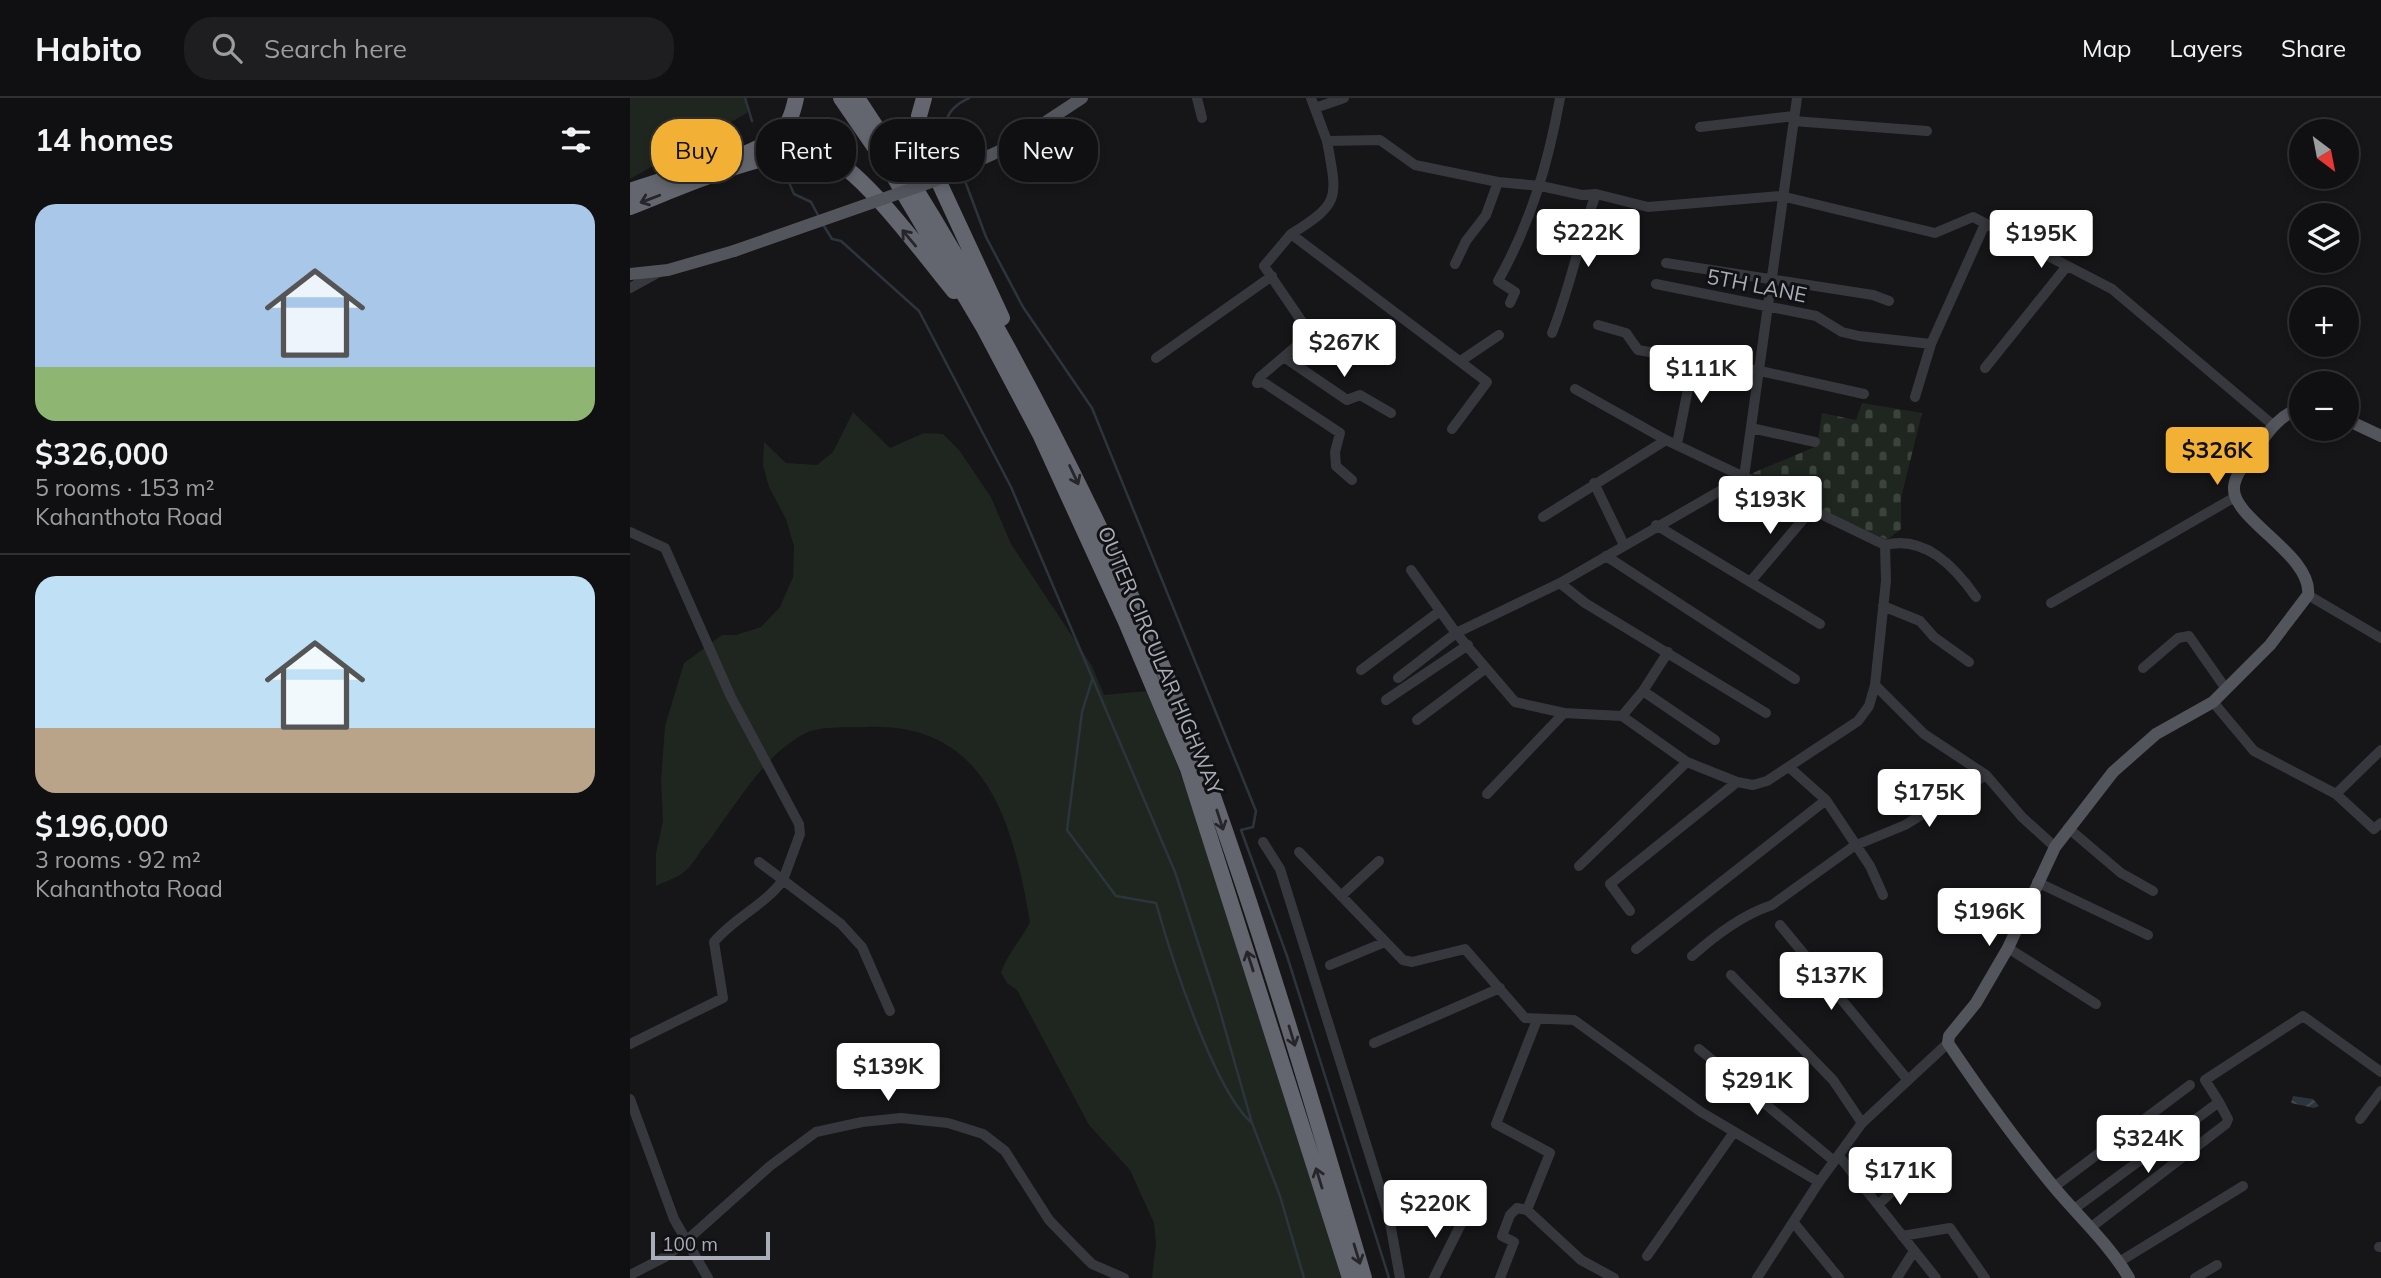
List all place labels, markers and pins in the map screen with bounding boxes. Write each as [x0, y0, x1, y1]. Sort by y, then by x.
pin: $222K [1539, 209, 1637, 269]
pin: $195K [1992, 211, 2090, 270]
pin: $267K [1295, 320, 1393, 379]
pin: $111K [1652, 345, 1750, 405]
pin: $326K [2168, 428, 2266, 487]
pin: $193K [1721, 476, 1819, 536]
pin: $175K [1880, 770, 1978, 829]
pin: $196K [1940, 888, 2038, 948]
pin: $137K [1782, 953, 1880, 1012]
pin: $139K [839, 1044, 937, 1103]
pin: $291K [1708, 1058, 1806, 1117]
pin: $324K [2099, 1116, 2197, 1175]
pin: $171K [1851, 1148, 1949, 1207]
pin: $220K [1386, 1180, 1484, 1240]

